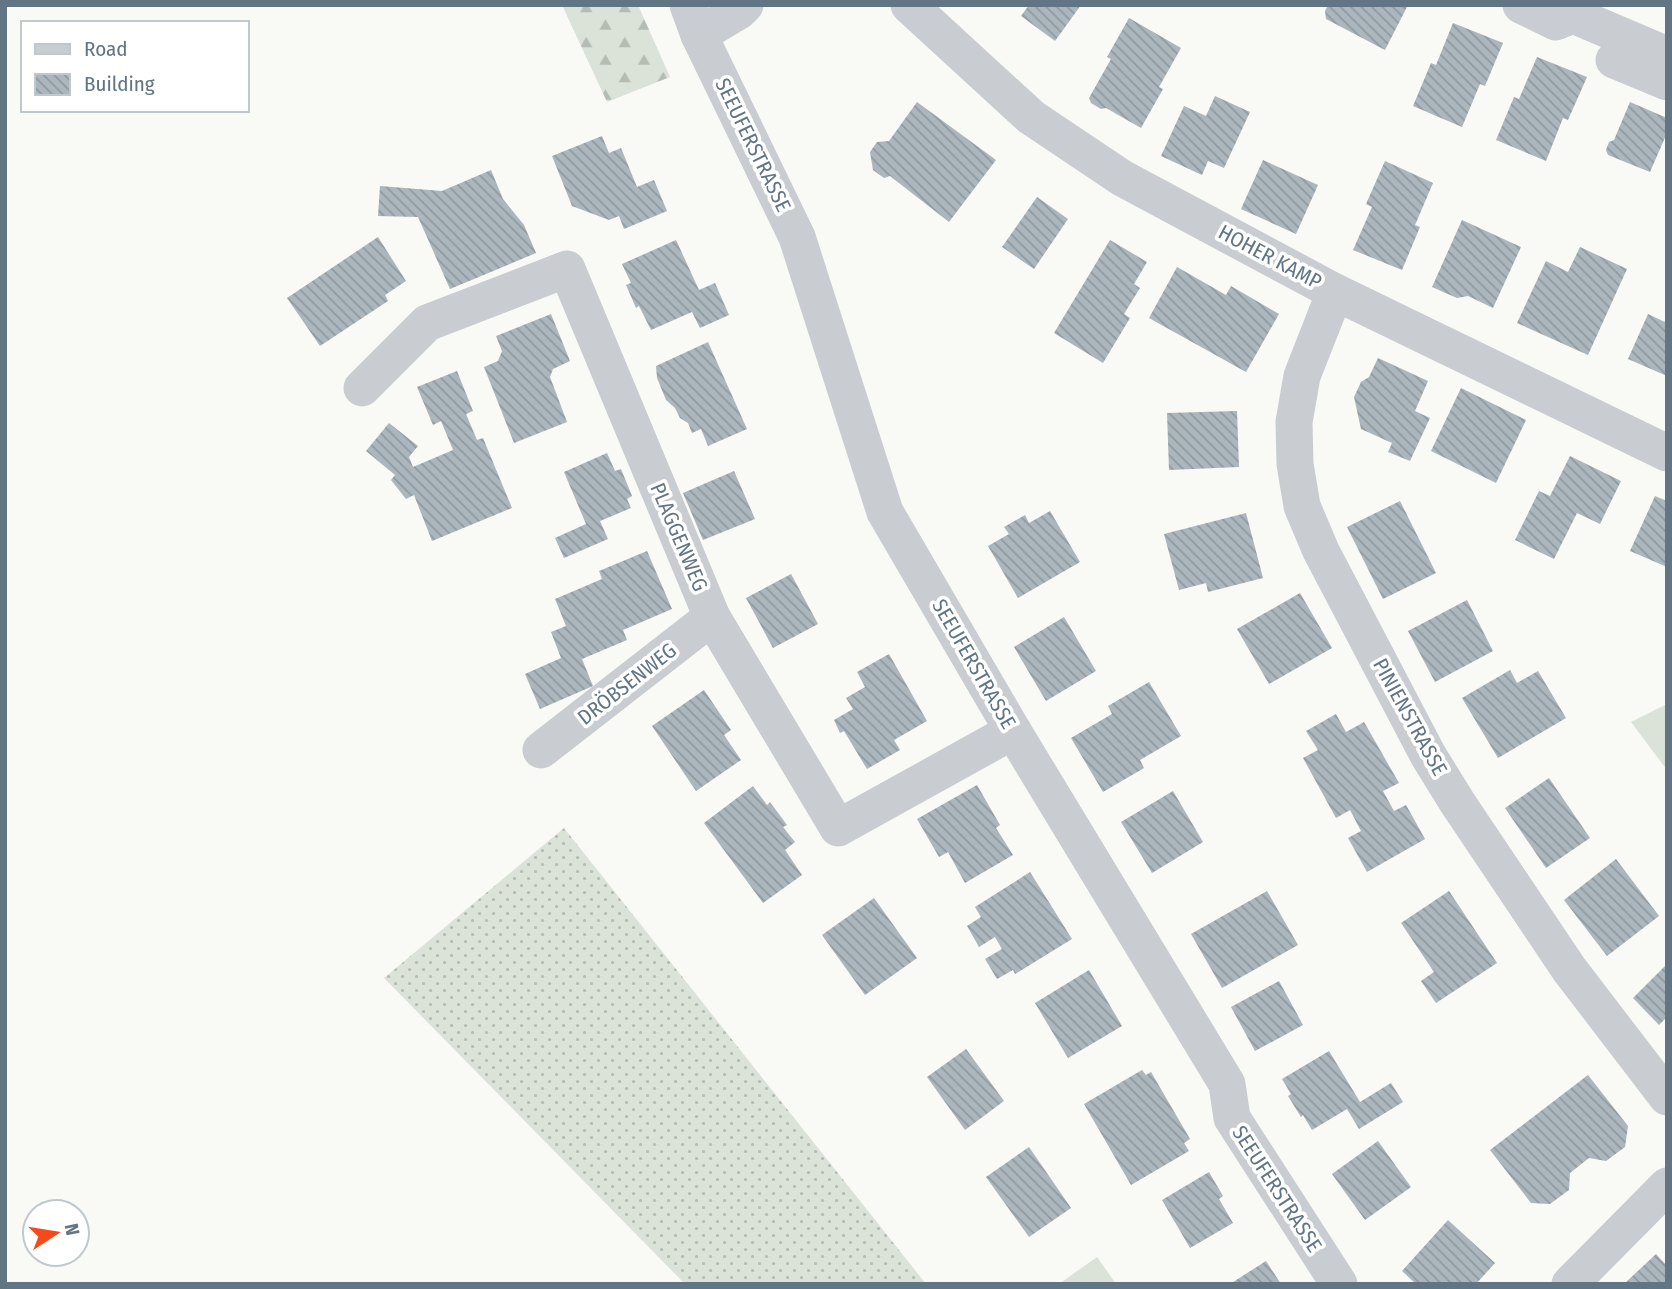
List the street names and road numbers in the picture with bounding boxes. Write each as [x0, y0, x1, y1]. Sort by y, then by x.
street label: SEEUFERSTRASSE [709, 74, 797, 216]
street label: HOHER KAMP [1214, 219, 1326, 295]
street label: PLAGGENWEG [645, 479, 713, 595]
street label: SEEUFERSTRASSE [926, 595, 1022, 734]
street label: DRÖBSENWEG [572, 637, 682, 731]
street label: PINIENSTRASSE [1367, 654, 1453, 780]
street label: SEEUFERSTRASSE [1227, 1121, 1328, 1257]

